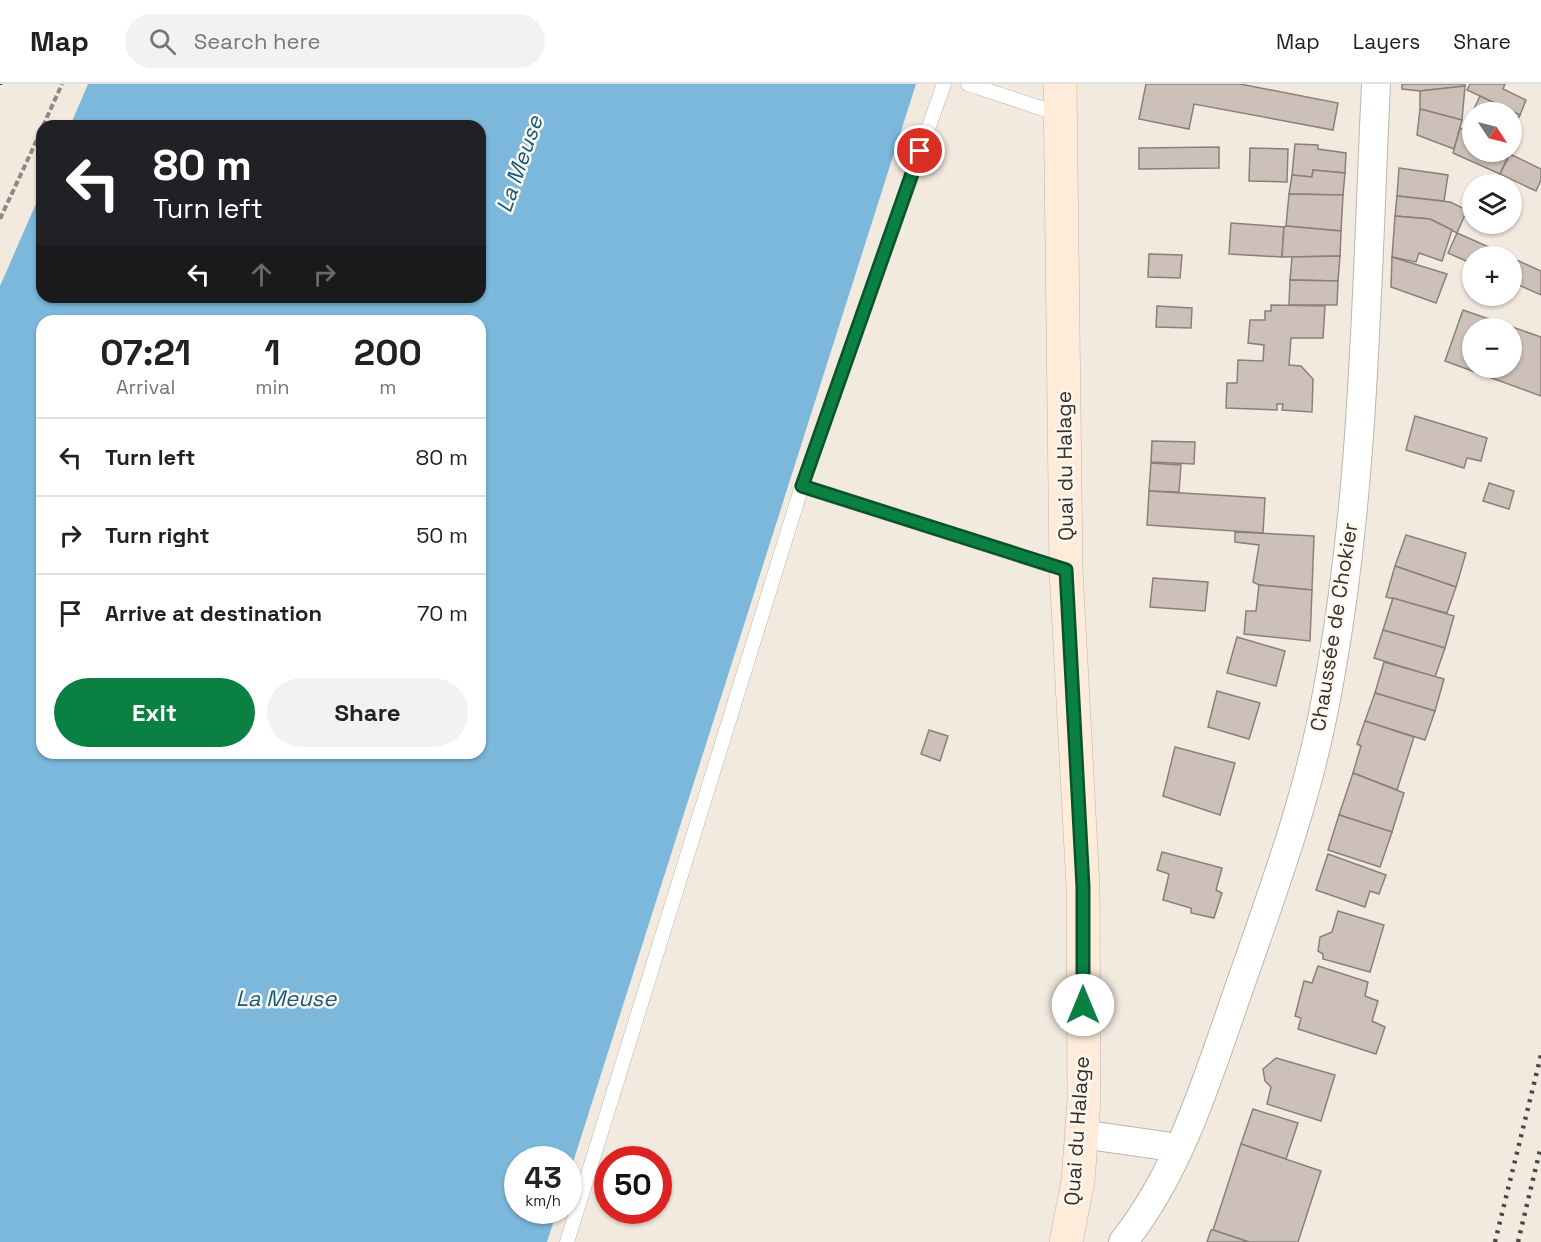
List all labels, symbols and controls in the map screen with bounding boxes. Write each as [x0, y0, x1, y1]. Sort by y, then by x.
search box [125, 14, 545, 68]
text: Map [30, 23, 89, 59]
icon: search [146, 25, 179, 58]
text: Search here [194, 27, 321, 55]
text: Map [1276, 28, 1320, 55]
text: Layers [1353, 28, 1420, 55]
text: Share [1453, 28, 1511, 55]
north arrow [1462, 102, 1522, 162]
map controls [1462, 102, 1522, 378]
water label: La Meuse [489, 111, 549, 216]
pin [894, 125, 945, 176]
icon: arrive [903, 134, 936, 167]
text: 80 m [153, 139, 252, 192]
icon: left [54, 144, 132, 222]
button: layers [1462, 174, 1522, 234]
text: Turn left [153, 191, 263, 226]
button: + [1462, 246, 1522, 306]
icon: left [182, 258, 215, 291]
icon: ahead [245, 258, 278, 291]
icon: right [308, 258, 341, 291]
button: − [1462, 318, 1522, 378]
text: 07:21 [100, 330, 191, 376]
text: 1 [264, 330, 281, 376]
text: 200 [354, 330, 422, 376]
text: Arrival [116, 374, 175, 400]
text: min [255, 374, 290, 400]
text: m [379, 374, 396, 400]
street label: Quai du Halage [1050, 391, 1079, 541]
icon: left [54, 441, 87, 474]
text: Turn left [105, 443, 195, 471]
text: 80 m [416, 443, 468, 471]
icon: right [54, 519, 87, 552]
text: Turn right [105, 521, 210, 549]
text: 50 m [416, 521, 468, 549]
street label: Chaussée de Chokier [1304, 521, 1363, 733]
icon: arrive [54, 597, 87, 630]
text: Arrive at destination [105, 599, 322, 627]
text: 70 m [417, 599, 468, 627]
button: Exit [54, 678, 255, 747]
button: Share [267, 678, 468, 747]
position arrow [1051, 973, 1115, 1037]
water label: La Meuse [236, 984, 337, 1012]
street label: Quai du Halage [1058, 1055, 1095, 1207]
speed limit sign: 50 [594, 1146, 672, 1224]
text: 43 [524, 1158, 562, 1197]
text: km/h [525, 1191, 561, 1210]

